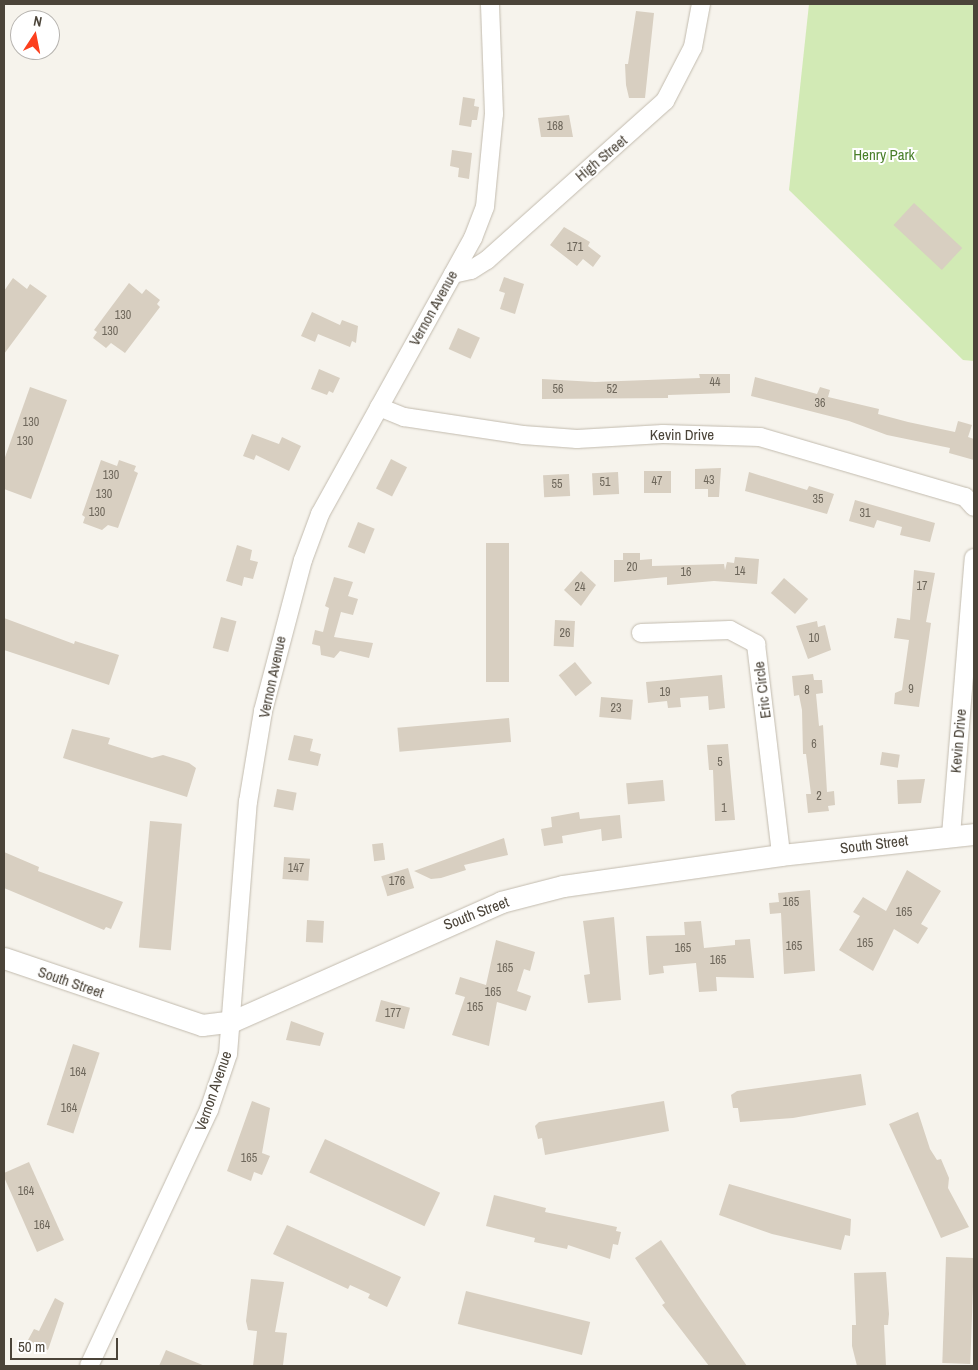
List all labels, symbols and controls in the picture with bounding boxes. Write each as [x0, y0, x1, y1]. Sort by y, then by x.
north arrow [10, 10, 60, 60]
text: N [32, 12, 43, 31]
house number: 168 [547, 120, 563, 134]
street label: High Street [571, 131, 631, 185]
park label: Henry Park [853, 146, 915, 164]
house number: 171 [567, 241, 583, 255]
street label: Vernon Avenue [405, 267, 461, 349]
house number: 130 [115, 309, 131, 323]
house number: 130 [102, 325, 118, 339]
house number: 44 [710, 376, 720, 390]
house number: 56 [553, 383, 563, 397]
house number: 52 [607, 383, 617, 397]
house number: 36 [815, 397, 825, 411]
house number: 130 [23, 416, 39, 430]
street label: Kevin Drive [650, 426, 714, 444]
house number: 130 [17, 435, 33, 449]
house number: 130 [103, 469, 119, 483]
house number: 43 [704, 474, 714, 488]
house number: 47 [652, 475, 662, 489]
house number: 51 [600, 476, 610, 490]
house number: 55 [552, 478, 562, 492]
house number: 130 [96, 488, 112, 502]
house number: 35 [813, 493, 823, 507]
house number: 130 [89, 506, 105, 520]
house number: 31 [860, 507, 870, 521]
house number: 20 [627, 561, 637, 575]
house number: 14 [735, 565, 745, 579]
house number: 16 [681, 566, 691, 580]
house number: 17 [917, 580, 927, 594]
house number: 24 [575, 581, 585, 595]
house number: 26 [560, 627, 570, 641]
house number: 10 [809, 632, 819, 646]
street label: Vernon Avenue [254, 634, 290, 720]
street label: Eric Circle [750, 660, 774, 720]
house number: 9 [908, 683, 914, 697]
house number: 8 [804, 684, 810, 698]
house number: 19 [660, 686, 670, 700]
house number: 23 [611, 702, 621, 716]
street label: Kevin Drive [946, 708, 970, 774]
house number: 6 [811, 738, 817, 752]
house number: 5 [717, 756, 723, 770]
house number: 2 [816, 790, 822, 804]
house number: 1 [721, 802, 727, 816]
street label: South Street [839, 831, 909, 857]
house number: 147 [288, 862, 304, 876]
house number: 176 [389, 875, 405, 889]
street label: South Street [441, 892, 511, 934]
house number: 165 [783, 896, 799, 910]
house number: 165 [896, 906, 912, 920]
house number: 165 [857, 937, 873, 951]
house number: 165 [786, 940, 802, 954]
house number: 165 [675, 942, 691, 956]
house number: 165 [710, 954, 726, 968]
street label: South Street [36, 962, 106, 1002]
house number: 165 [497, 962, 513, 976]
house number: 165 [485, 986, 501, 1000]
house number: 165 [467, 1001, 483, 1015]
house number: 177 [385, 1007, 401, 1021]
street label: Vernon Avenue [191, 1048, 235, 1134]
house number: 164 [70, 1066, 86, 1080]
house number: 164 [61, 1102, 77, 1116]
house number: 165 [241, 1152, 257, 1166]
house number: 164 [18, 1185, 34, 1199]
house number: 164 [34, 1219, 50, 1233]
scale bar [12, 1328, 120, 1360]
text: 50 m [18, 1336, 45, 1357]

